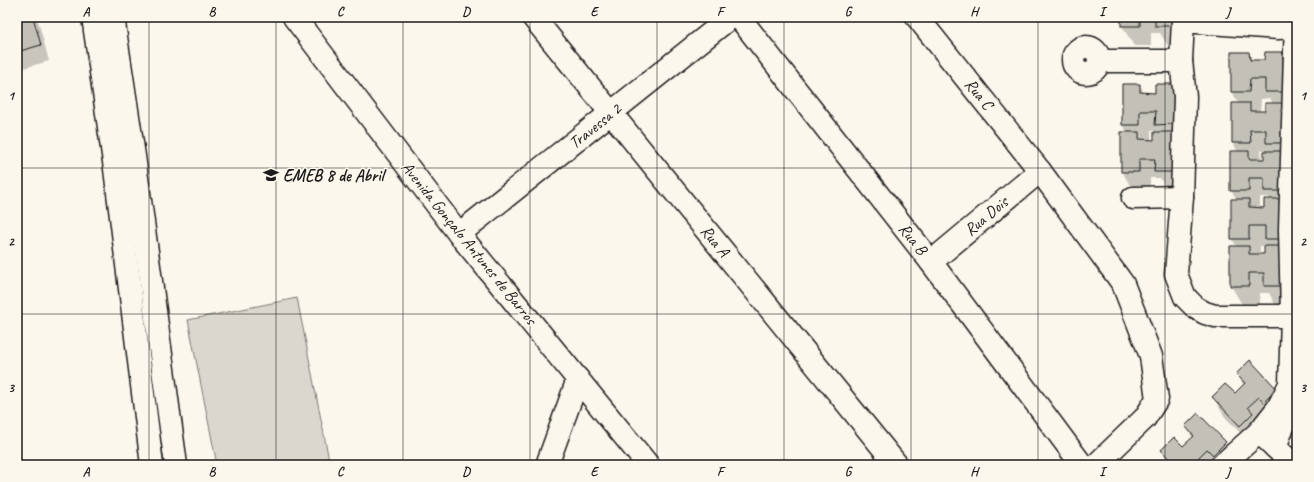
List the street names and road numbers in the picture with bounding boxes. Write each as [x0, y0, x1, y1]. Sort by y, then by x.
street label: Rua C [960, 74, 1000, 116]
street label: Travessa 2 [565, 98, 627, 153]
street label: Avenida Gonçalo Antunes de Barros [397, 157, 543, 331]
street label: Rua Dois [960, 190, 1014, 240]
street label: Rua B [894, 219, 933, 260]
street label: Rua A [696, 221, 735, 262]

